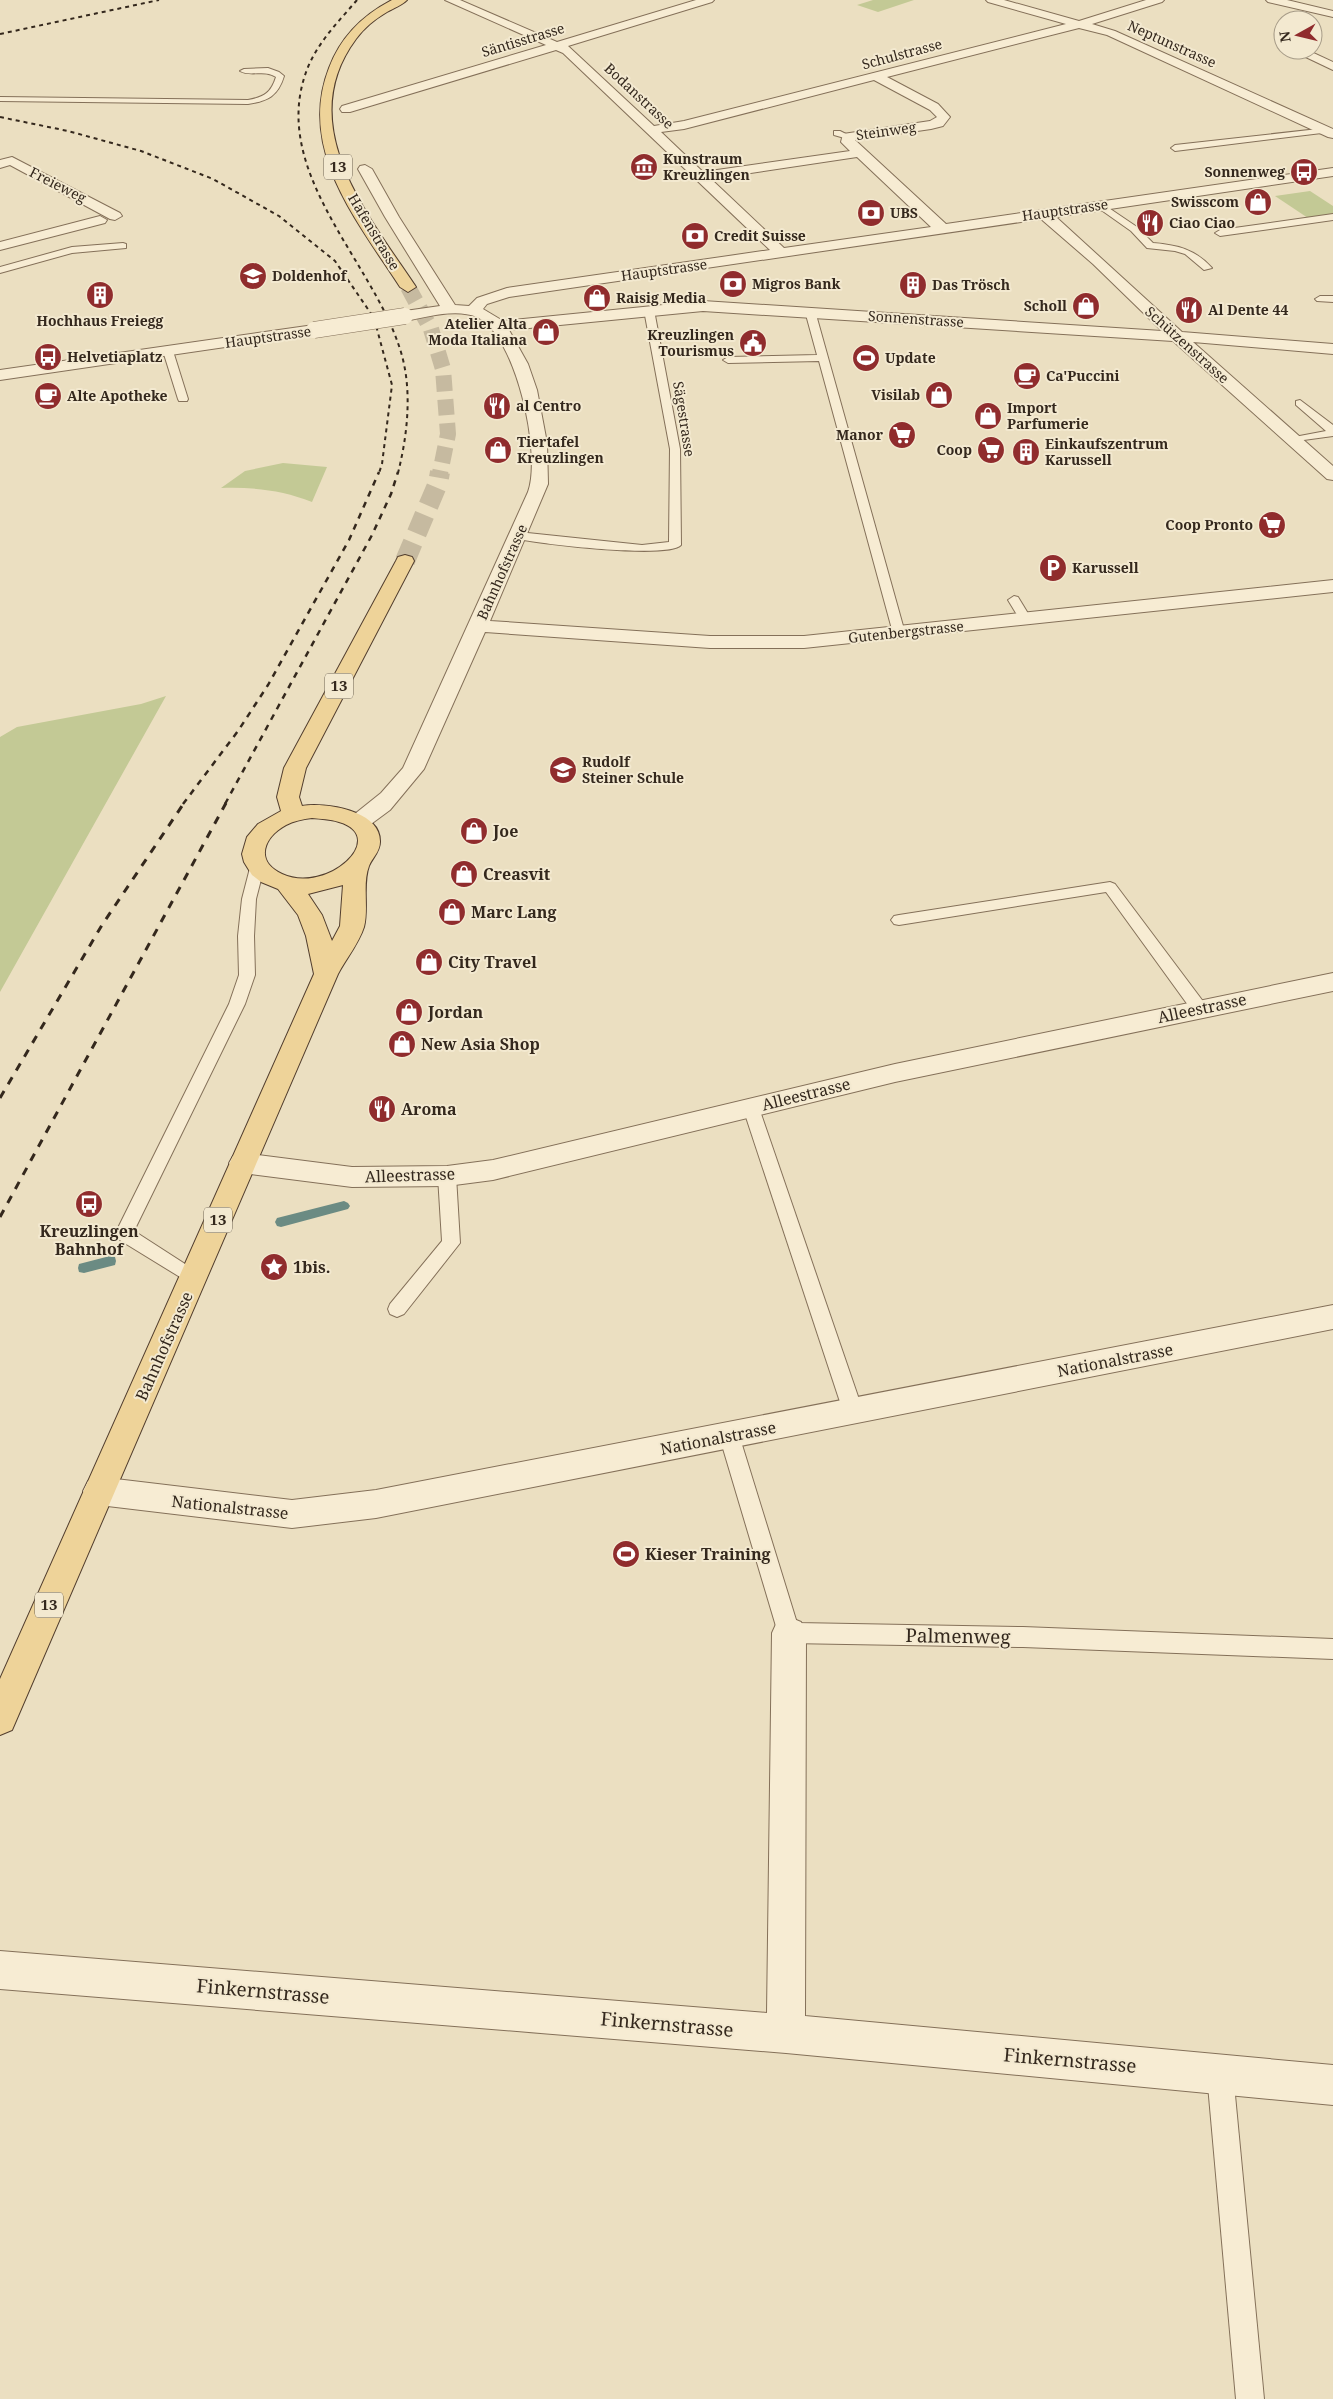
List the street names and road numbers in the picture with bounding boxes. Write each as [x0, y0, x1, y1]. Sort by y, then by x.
street label: Neptunstrasse [1125, 16, 1220, 72]
street label: Säntisstrasse [479, 18, 567, 61]
street label: Schulstrasse [860, 34, 944, 73]
street label: Bodanstrasse [601, 59, 678, 133]
street label: Steinweg [855, 117, 918, 144]
road number: 13 [324, 154, 352, 180]
street label: Freieweg [27, 162, 90, 207]
street label: Hafenstrasse [344, 190, 405, 274]
street label: Hauptstrasse [1021, 194, 1109, 225]
street label: Hauptstrasse [620, 254, 708, 285]
street label: Schützenstrasse [1141, 302, 1233, 387]
street label: Sonnenstrasse [868, 306, 965, 331]
street label: Hauptstrasse [224, 321, 312, 352]
street label: Sägestrasse [669, 380, 700, 458]
street label: Bahnhofstrasse [472, 521, 531, 623]
street label: Gutenbergstrasse [847, 616, 965, 647]
road number: 13 [325, 674, 353, 698]
street label: Alleestrasse [1156, 988, 1248, 1028]
street label: Alleestrasse [759, 1072, 853, 1116]
street label: Alleestrasse [364, 1162, 456, 1188]
road number: 13 [204, 1208, 232, 1232]
street label: Bahnhofstrasse [130, 1288, 198, 1404]
street label: Nationalstrasse [1055, 1338, 1175, 1382]
street label: Nationalstrasse [658, 1416, 778, 1460]
street label: Nationalstrasse [170, 1490, 290, 1524]
road number: 13 [35, 1592, 63, 1618]
street label: Palmenweg [905, 1622, 1011, 1650]
street label: Finkernstrasse [195, 1972, 331, 2010]
street label: Finkernstrasse [599, 2005, 735, 2043]
street label: Finkernstrasse [1002, 2041, 1138, 2079]

